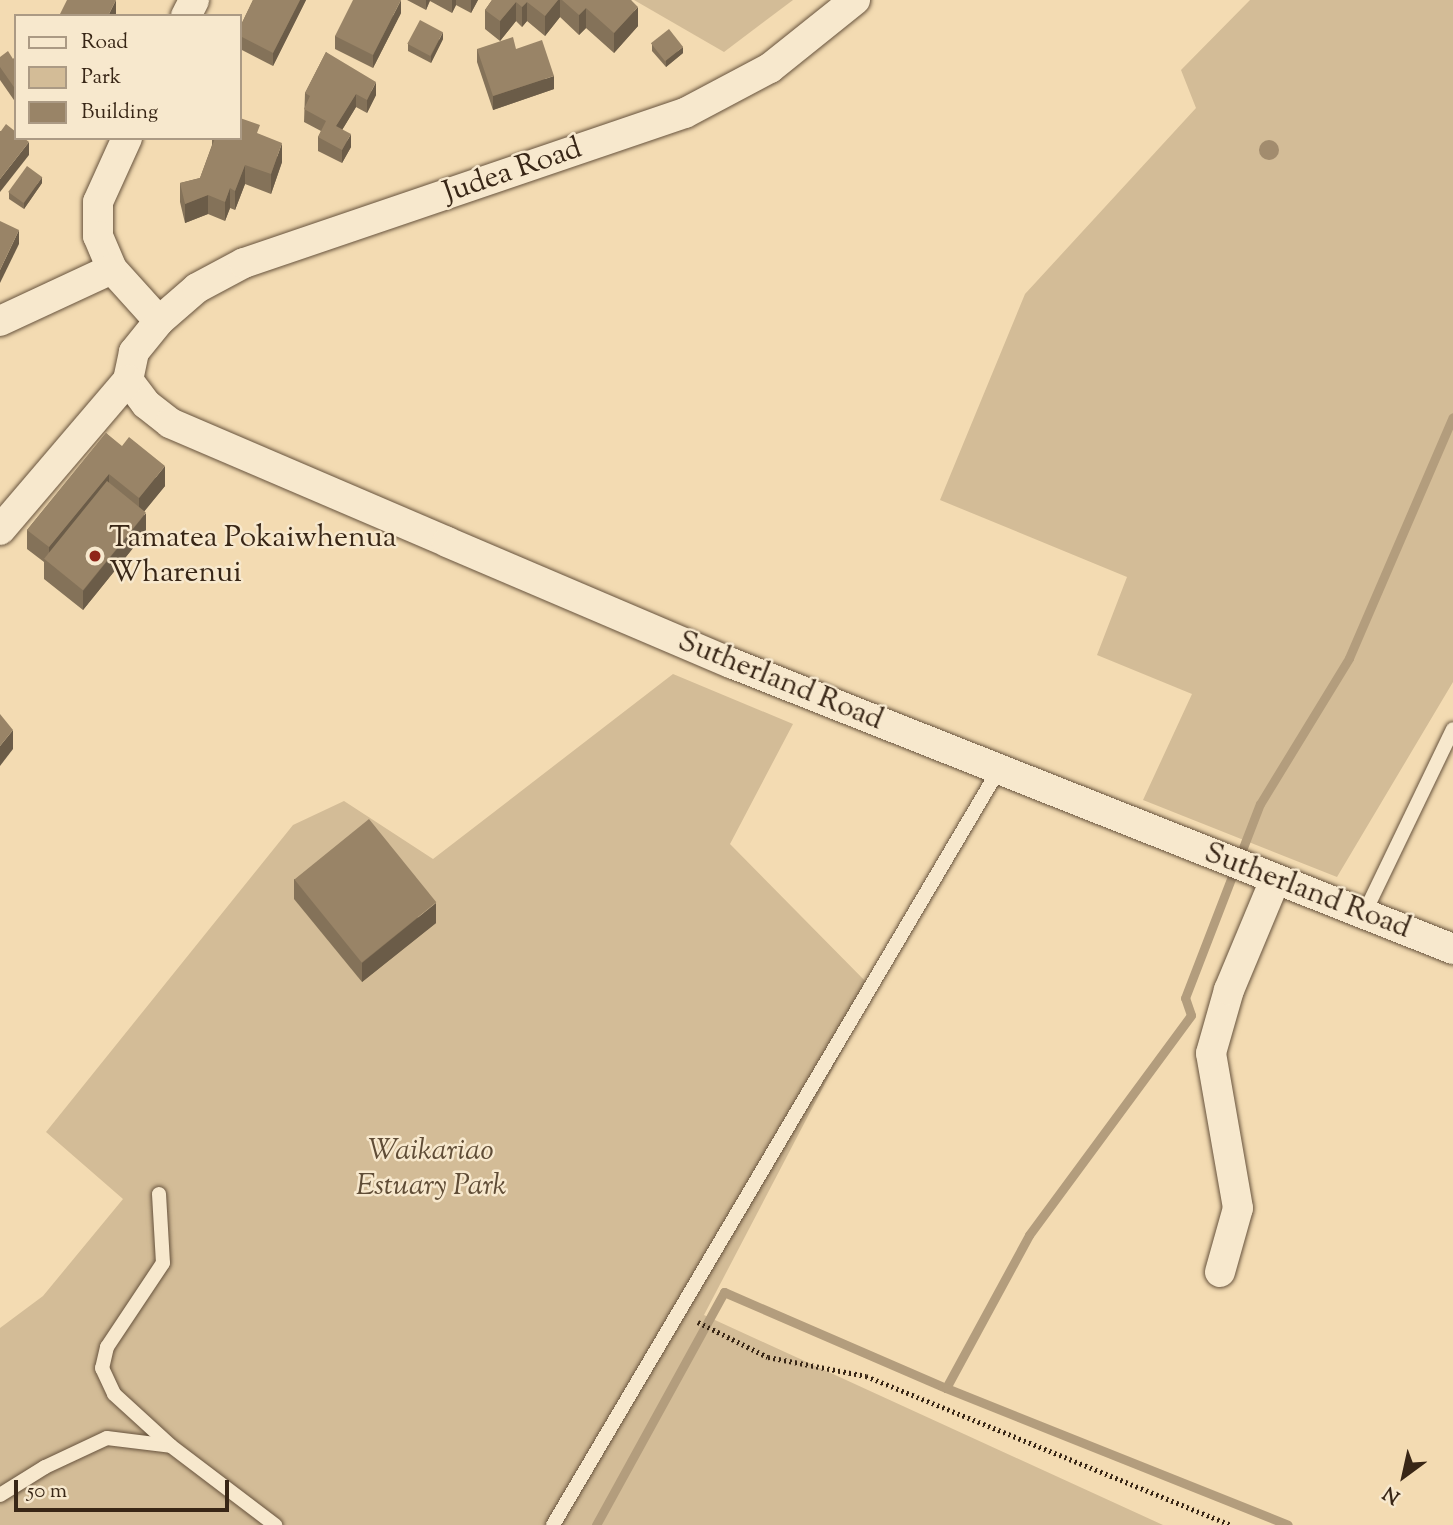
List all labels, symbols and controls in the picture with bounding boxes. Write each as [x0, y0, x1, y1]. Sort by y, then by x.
legend [14, 14, 242, 140]
text: Road [81, 28, 128, 58]
text: Park [81, 63, 121, 93]
text: Building [81, 98, 158, 128]
street label: Judea Road [439, 131, 587, 213]
place label: Tamatea Pokaiwhenua Wharenui [109, 521, 397, 592]
marker: Tamatea Pokaiwhenua Wharenui [87, 548, 103, 564]
street label: Sutherland Road [672, 624, 888, 740]
street label: Sutherland Road [1199, 836, 1415, 948]
park label: Waikariao Estuary Park [356, 1134, 506, 1204]
north arrow [1369, 1441, 1439, 1511]
scale bar [18, 1466, 233, 1510]
text: 50 m [27, 1477, 67, 1507]
text: N [1379, 1479, 1406, 1509]

